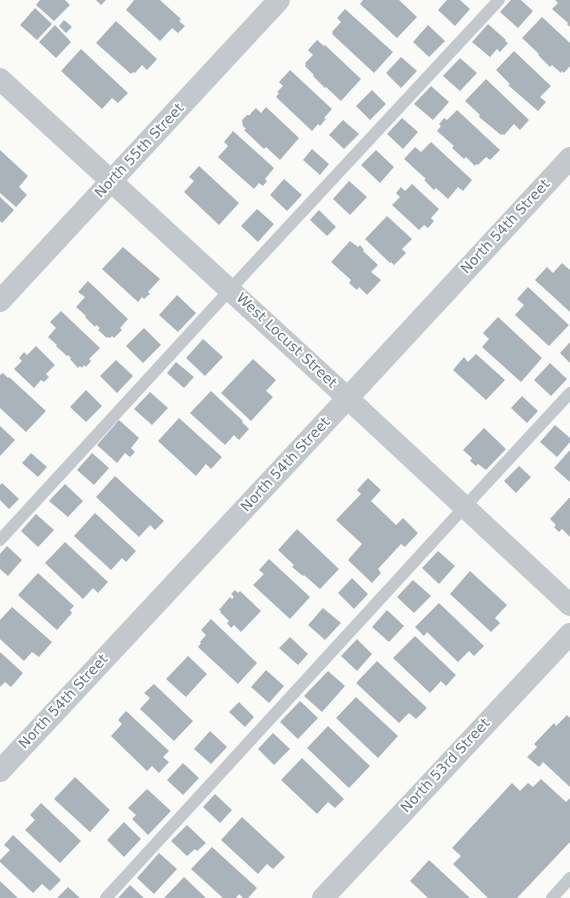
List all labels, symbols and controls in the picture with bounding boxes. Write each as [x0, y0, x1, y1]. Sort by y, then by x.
street label: North 55th Street [92, 100, 188, 202]
street label: North 54th Street [458, 176, 554, 278]
street label: West Locust Street [232, 290, 340, 392]
street label: North 54th Street [238, 414, 334, 516]
street label: North 54th Street [16, 651, 112, 753]
street label: North 53rd Street [398, 715, 494, 817]

